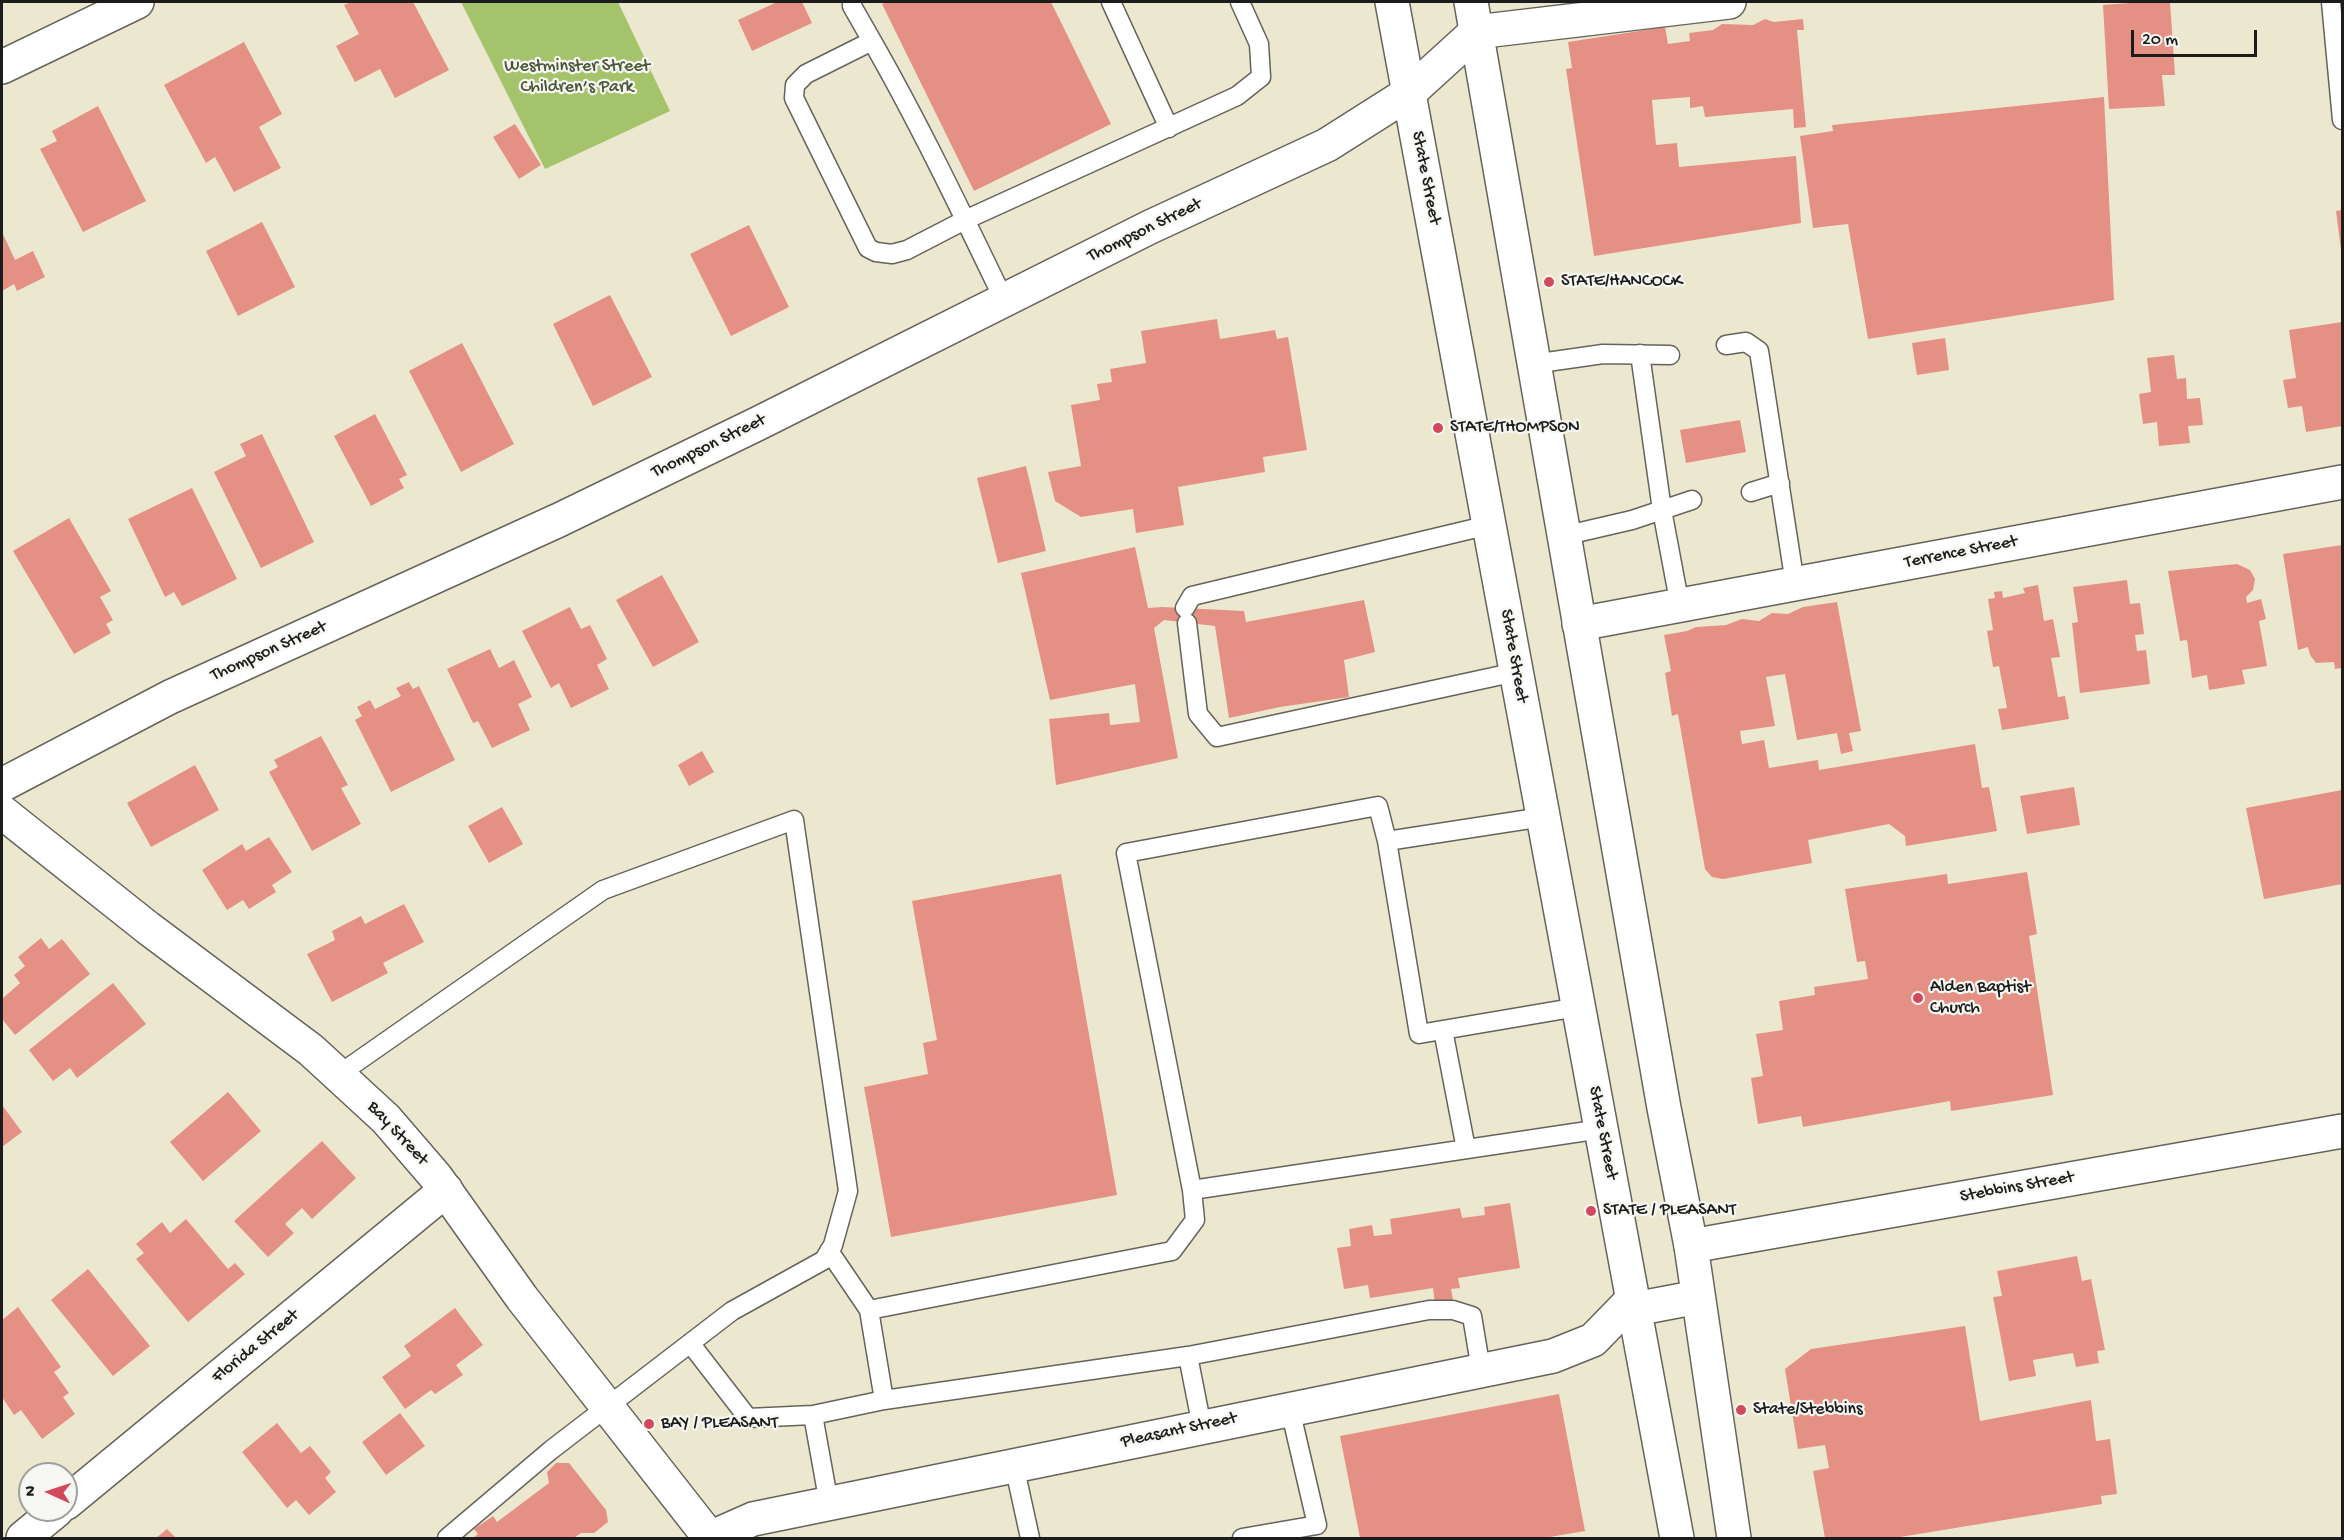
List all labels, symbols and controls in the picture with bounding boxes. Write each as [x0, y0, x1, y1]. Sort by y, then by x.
scale bar [2134, 18, 2260, 56]
text: 20 m [2142, 30, 2178, 51]
park label: Westminster Street Children’s Park [504, 56, 650, 98]
street label: State Street [1405, 130, 1445, 226]
street label: Thompson Street [1084, 194, 1206, 268]
place label: STATE/HANCOCK [1561, 271, 1682, 293]
marker: STATE/HANCOCK [1542, 275, 1556, 289]
street label: Thompson Street [648, 410, 770, 484]
place label: STATE/THOMPSON [1450, 417, 1580, 439]
marker: STATE/THOMPSON [1431, 421, 1445, 435]
street label: Terrence Street [1903, 531, 2019, 575]
street label: State Street [1494, 608, 1532, 704]
street label: Thompson Street [208, 617, 330, 687]
place label: Alden Baptist Church [1930, 977, 2031, 1020]
marker: Alden Baptist Church [1911, 991, 1925, 1005]
street label: State Street [1582, 1085, 1622, 1181]
street label: Bay Street [362, 1097, 432, 1171]
street label: Stebbins Street [1958, 1167, 2076, 1209]
place label: STATE / PLEASANT [1603, 1200, 1736, 1222]
marker: STATE / PLEASANT [1584, 1204, 1598, 1218]
street label: Florida Street [208, 1305, 304, 1389]
place label: State/Stebbins [1753, 1399, 1863, 1421]
marker: State/Stebbins [1734, 1403, 1748, 1417]
street label: Pleasant Street [1119, 1408, 1239, 1454]
place label: BAY / PLEASANT [661, 1413, 778, 1435]
marker: BAY / PLEASANT [642, 1417, 656, 1431]
north arrow [18, 1462, 78, 1522]
text: N [22, 1485, 41, 1497]

